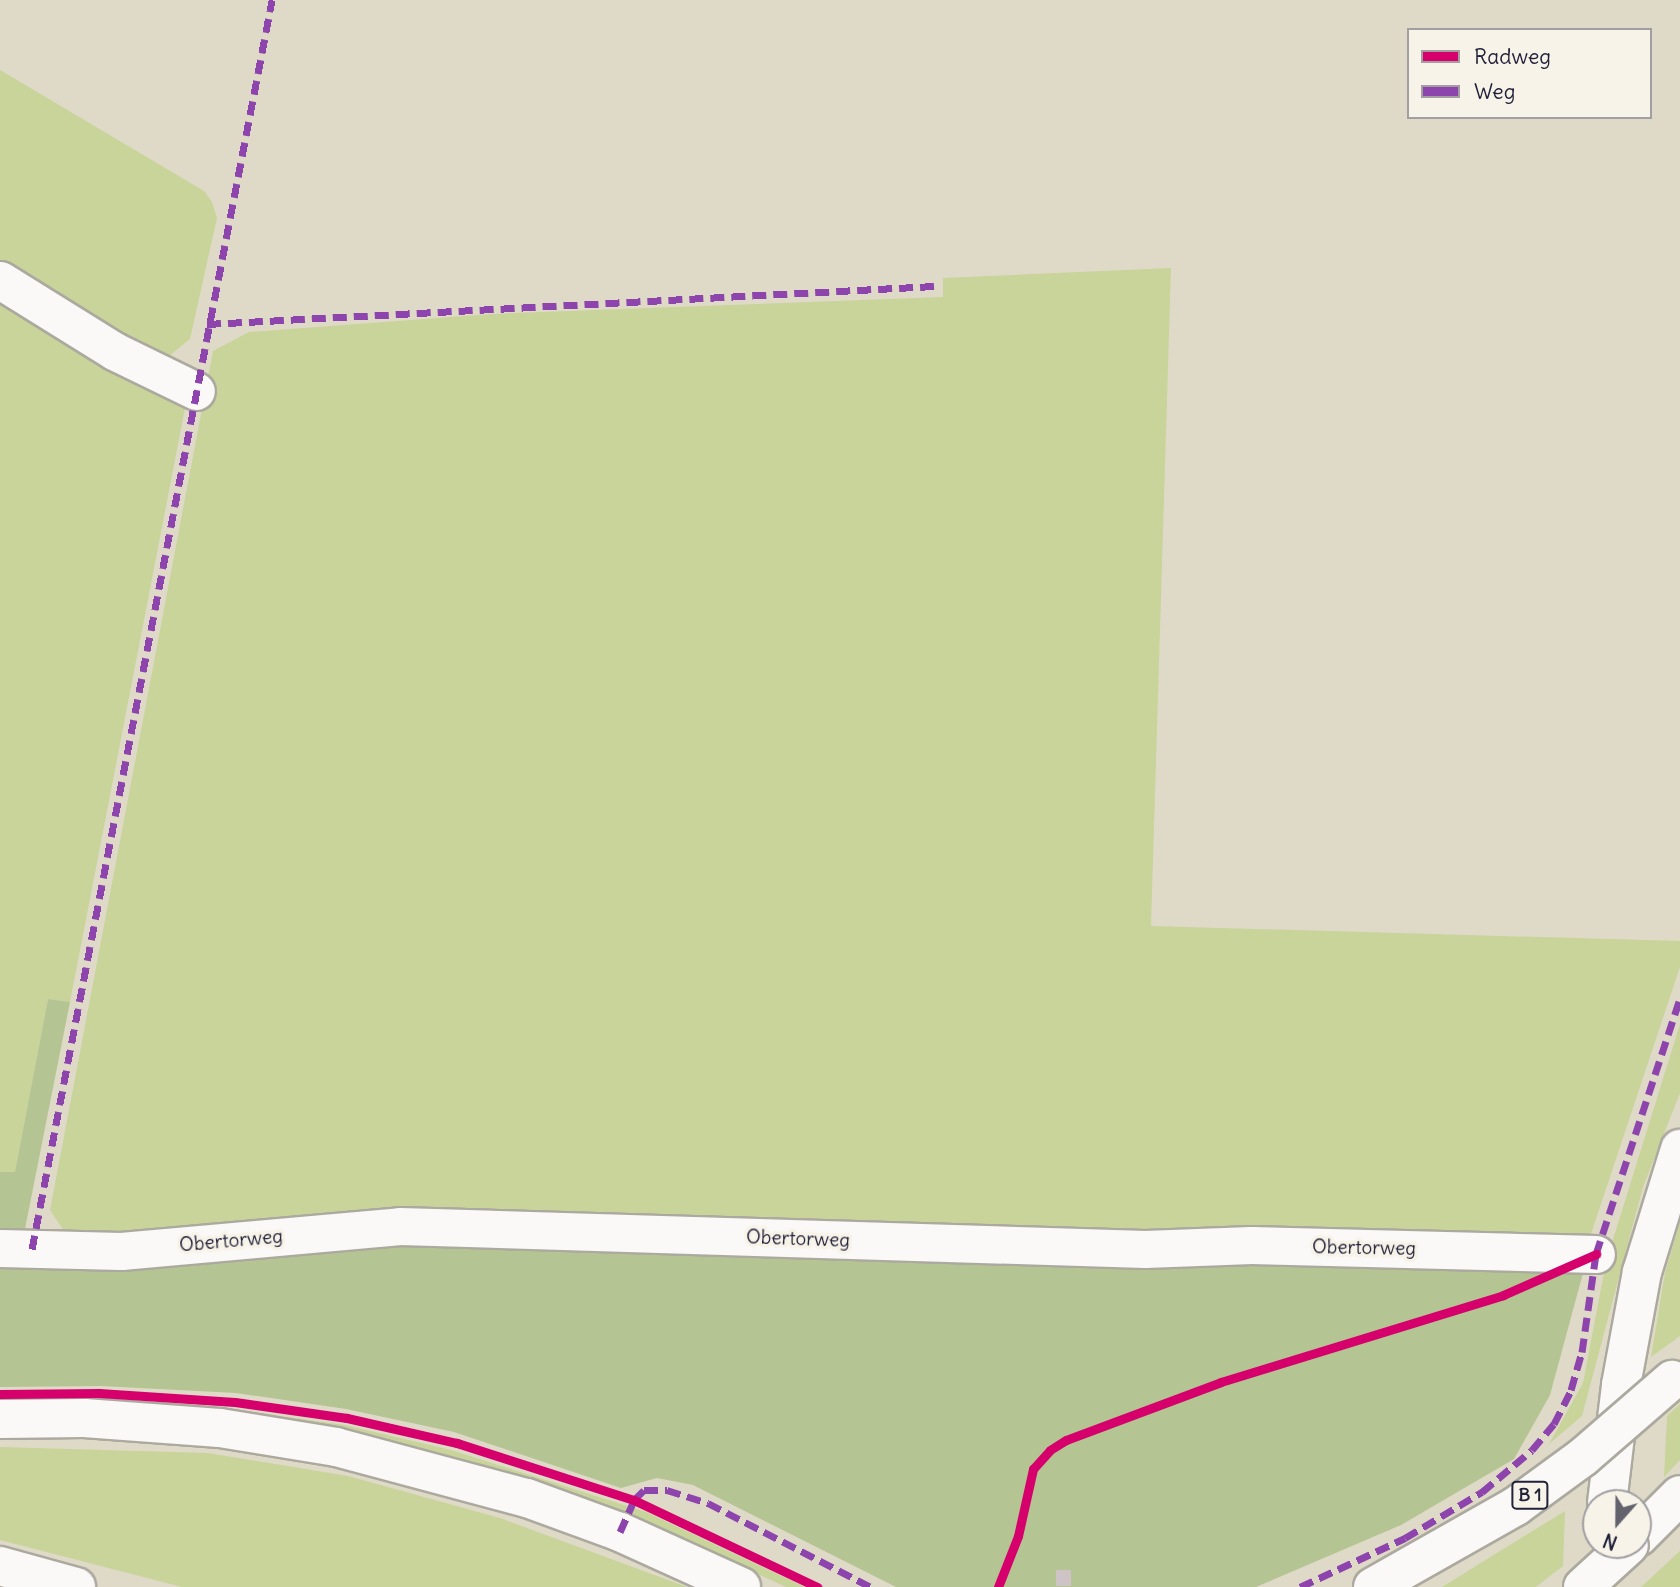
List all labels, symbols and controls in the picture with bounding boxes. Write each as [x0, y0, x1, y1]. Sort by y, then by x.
legend [1407, 28, 1652, 119]
text: Radweg [1474, 43, 1551, 70]
text: Weg [1474, 78, 1515, 105]
street label: Obertorweg [178, 1225, 284, 1257]
street label: Obertorweg [746, 1226, 850, 1252]
street label: Obertorweg [1312, 1236, 1416, 1260]
road number: B 1 [1511, 1480, 1549, 1510]
north arrow [1582, 1489, 1652, 1559]
text: N [1600, 1528, 1621, 1555]

